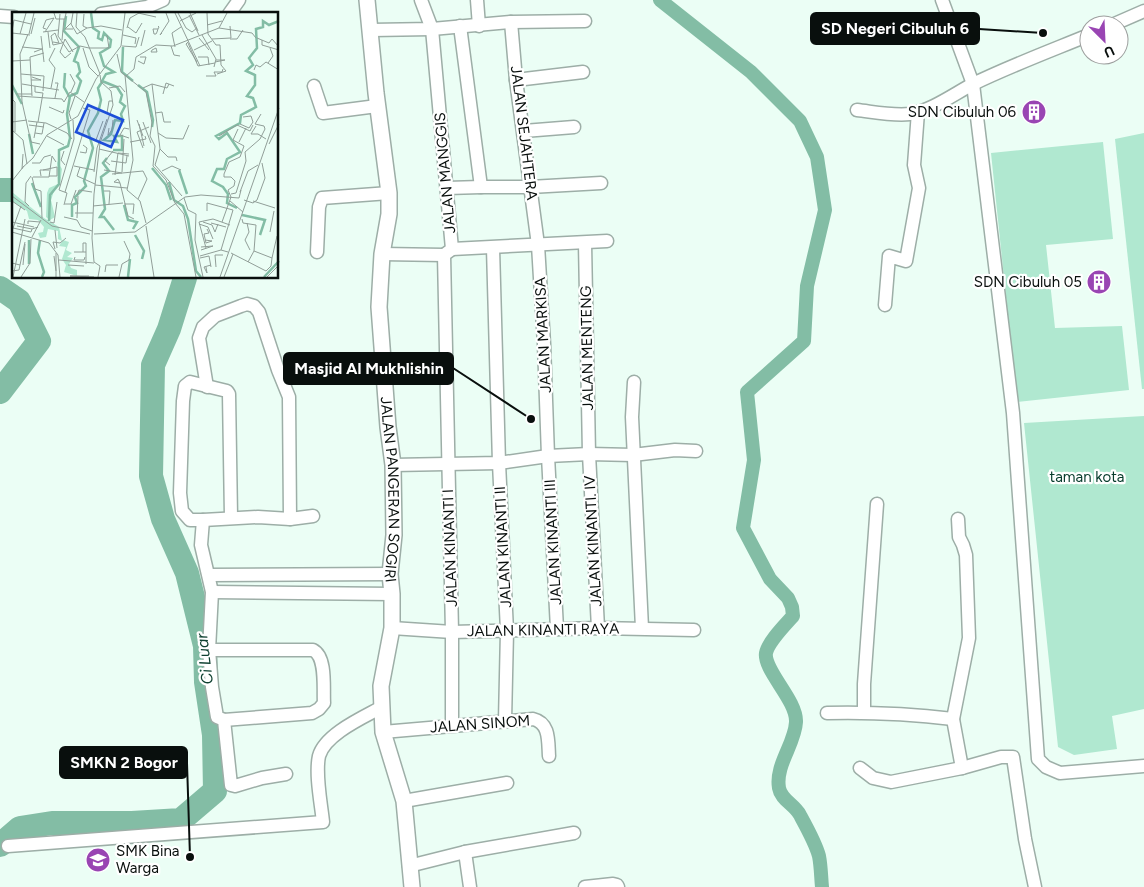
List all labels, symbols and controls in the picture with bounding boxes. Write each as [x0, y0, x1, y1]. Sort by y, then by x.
inset map [12, 12, 279, 279]
callout: SD Negeri Cibuluh 6 [811, 13, 979, 44]
north arrow [1079, 15, 1129, 65]
text: SD Negeri Cibuluh 6 [821, 19, 969, 38]
text: U [1101, 42, 1117, 61]
street label: JALAN SEJAHTERA [507, 65, 541, 201]
building icon: SDN Cibuluh 06 [1021, 99, 1047, 125]
place label: SDN Cibuluh 06 [908, 103, 1017, 121]
street label: JALAN MANGGIS [431, 112, 459, 234]
building icon: SDN Cibuluh 05 [1086, 269, 1112, 295]
place label: SDN Cibuluh 05 [974, 273, 1082, 291]
street label: JALAN MARKISA [531, 277, 555, 393]
street label: JALAN MENTENG [577, 286, 597, 410]
callout: Masjid Al Mukhlishin [284, 353, 453, 384]
text: Masjid Al Mukhlishin [294, 359, 444, 378]
street label: JALAN PANGERAN SOGIRI [377, 396, 403, 583]
park label: taman kota [1050, 468, 1124, 486]
street label: JALAN KINANTI. IV [581, 474, 605, 607]
street label: JALAN KINANTI III [541, 479, 565, 605]
street label: JALAN KINANTI II [491, 486, 515, 608]
street label: JALAN KINANTI I [439, 489, 461, 607]
street label: JALAN KINANTI RAYA [467, 620, 619, 640]
water label: Ci Luar [192, 632, 217, 686]
street label: JALAN SINOM [429, 712, 531, 736]
callout: SMKN 2 Bogor [60, 747, 187, 778]
text: SMKN 2 Bogor [70, 753, 178, 772]
place label: SMK Bina Warga [116, 842, 179, 877]
school or university icon: SMK Bina Warga [85, 847, 111, 873]

